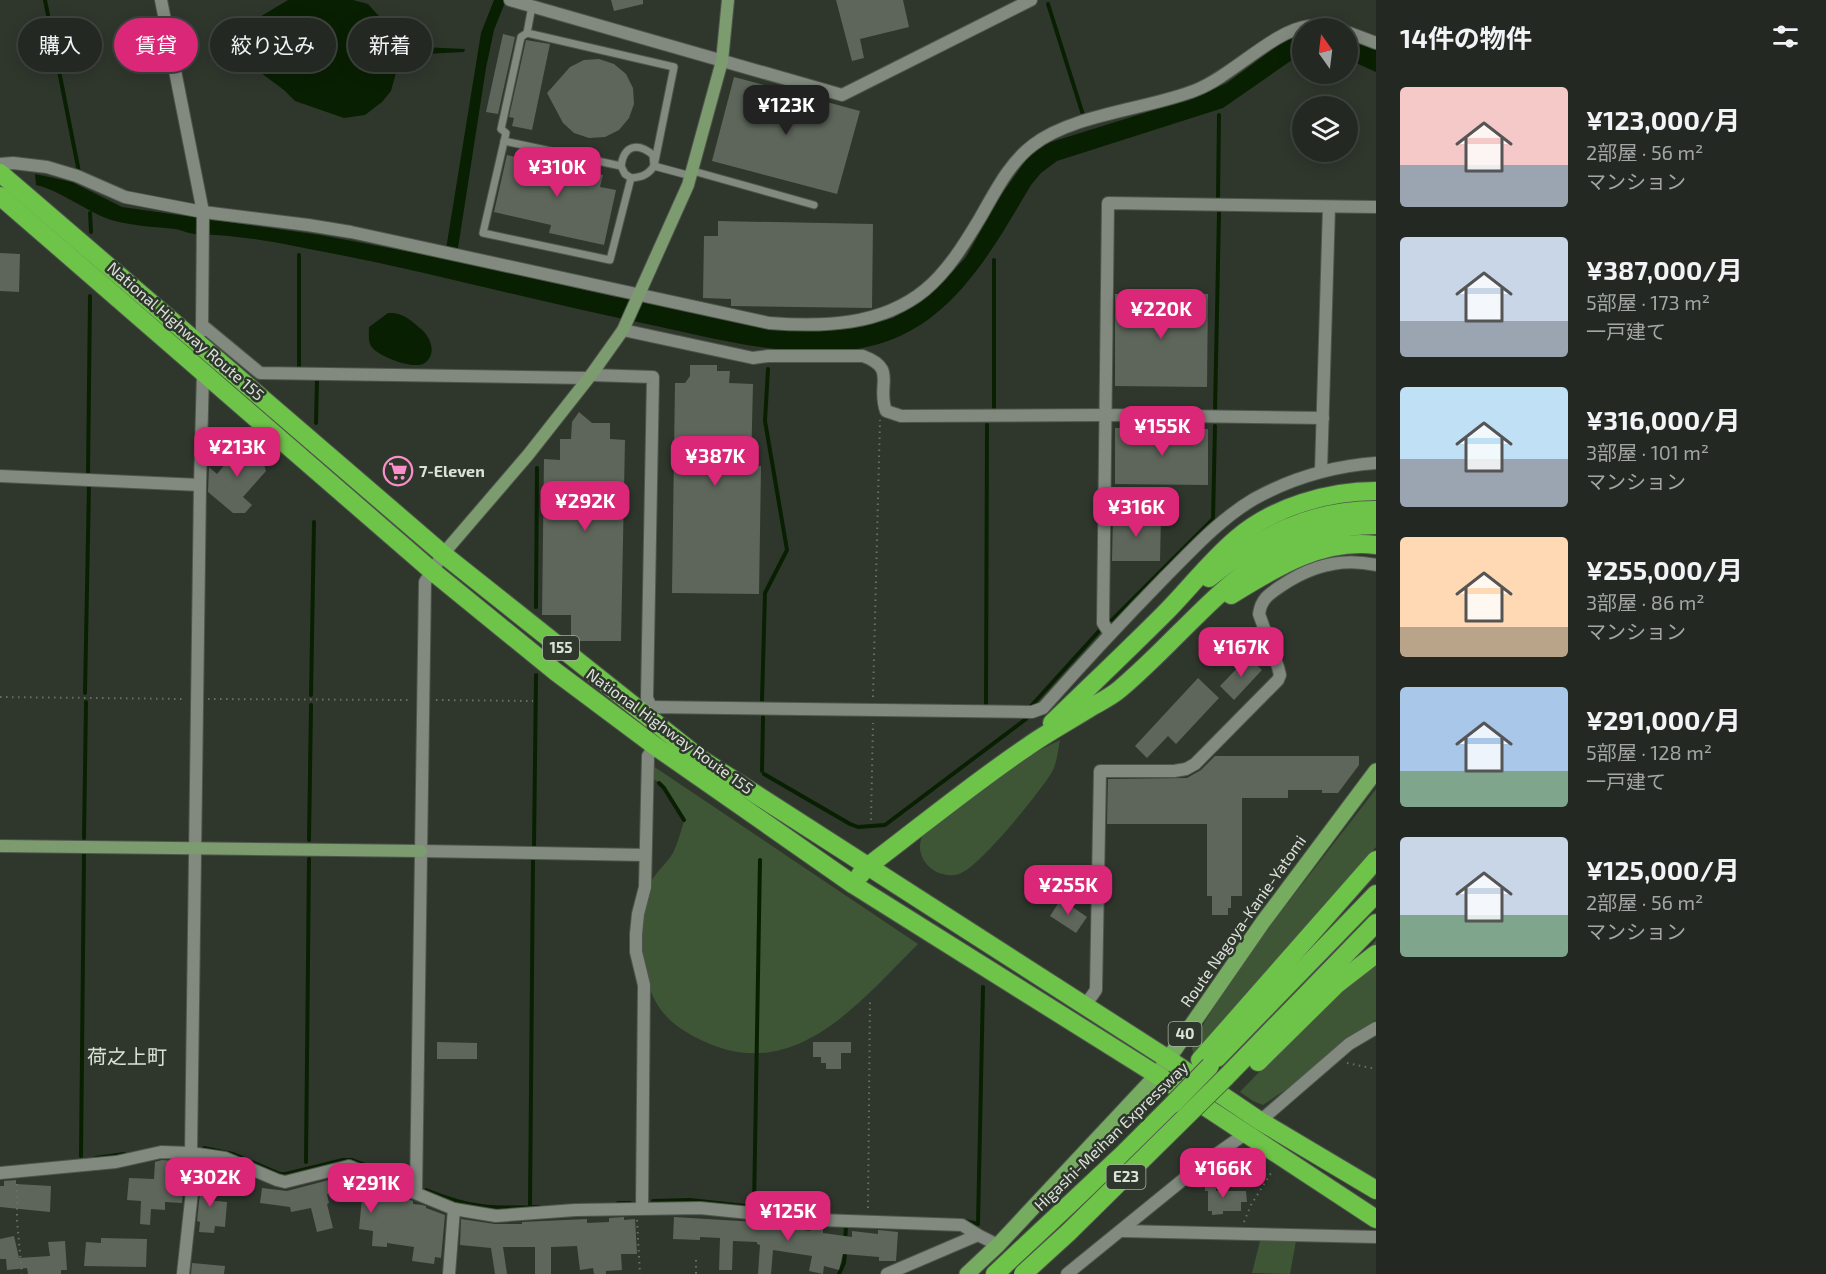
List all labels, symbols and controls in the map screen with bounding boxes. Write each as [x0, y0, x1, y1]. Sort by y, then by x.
chip: 購入 [18, 18, 102, 72]
chip: 賃貸 [114, 18, 198, 72]
chip: 絞り込み [210, 18, 336, 72]
chip: 新着 [348, 18, 432, 72]
north arrow [1292, 18, 1358, 84]
map controls [1292, 18, 1358, 162]
icon: filters [1769, 20, 1802, 53]
text: 14件の物件 [1400, 22, 1532, 53]
pin: ¥123K [744, 85, 828, 136]
text: ¥123K [757, 92, 815, 116]
button: layers [1292, 96, 1358, 162]
text: ¥123,000/月 [1586, 104, 1740, 135]
icon: home [1448, 111, 1520, 183]
text: 2部屋 · 56 m² [1586, 140, 1703, 164]
pin: ¥310K [515, 147, 599, 198]
text: ¥310K [528, 154, 586, 178]
text: マンション [1586, 169, 1686, 193]
text: ¥387,000/月 [1586, 254, 1743, 285]
street label: National Highway Route 155 [104, 257, 269, 404]
icon: home [1448, 261, 1520, 333]
pin: ¥220K [1119, 289, 1203, 340]
text: 5部屋 · 173 m² [1586, 290, 1710, 314]
text: ¥220K [1130, 296, 1192, 320]
text: 一戸建て [1586, 319, 1666, 343]
text: ¥316,000/月 [1586, 404, 1740, 435]
pin: ¥155K [1120, 406, 1204, 457]
icon: home [1448, 411, 1520, 483]
text: ¥155K [1134, 413, 1190, 437]
pin: ¥213K [195, 427, 279, 478]
text: ¥213K [208, 434, 266, 458]
pin: ¥387K [673, 436, 757, 487]
text: 3部屋 · 101 m² [1586, 440, 1709, 464]
text: ¥387K [685, 443, 745, 467]
supermarket icon: 7-Eleven [382, 455, 414, 487]
place label: 7-Eleven [419, 461, 485, 480]
text: マンション [1586, 469, 1686, 493]
pin: ¥292K [543, 481, 627, 532]
pin: ¥316K [1094, 487, 1178, 538]
text: ¥292K [555, 488, 616, 512]
text: ¥316K [1107, 494, 1165, 518]
text: ¥255,000/月 [1586, 554, 1743, 585]
icon: home [1448, 561, 1520, 633]
text: 3部屋 · 86 m² [1586, 590, 1705, 614]
text: マンション [1586, 619, 1686, 643]
pin: ¥167K [1199, 627, 1283, 678]
text: ¥167K [1213, 634, 1269, 658]
road number: 155 [543, 636, 579, 660]
street label: National Highway Route 155 [583, 664, 757, 798]
text: ¥291,000/月 [1586, 704, 1741, 735]
icon: home [1448, 711, 1520, 783]
text: 5部屋 · 128 m² [1586, 740, 1712, 764]
text: 一戸建て [1586, 769, 1666, 793]
street label: Route Nagoya-Kanie-Yatomi [1176, 831, 1309, 1010]
text: ¥125,000/月 [1586, 854, 1740, 885]
icon: home [1448, 861, 1520, 933]
pin: ¥255K [1026, 865, 1110, 916]
text: ¥255K [1038, 872, 1098, 896]
text: 2部屋 · 56 m² [1586, 890, 1703, 914]
text: マンション [1586, 919, 1686, 943]
road number: 40 [1168, 1022, 1202, 1046]
district label: 荷之上町 [87, 1044, 167, 1068]
street label: Higashi-Meihan Expressway [1030, 1057, 1192, 1214]
pin: ¥166K [1181, 1148, 1265, 1199]
text: ¥166K [1194, 1155, 1252, 1179]
pin: ¥302K [168, 1157, 252, 1208]
pin: ¥291K [329, 1163, 413, 1214]
text: ¥302K [179, 1164, 241, 1188]
road number: E23 [1106, 1165, 1146, 1189]
text: ¥291K [342, 1170, 400, 1194]
pin: ¥125K [746, 1191, 830, 1242]
text: ¥125K [759, 1198, 817, 1222]

